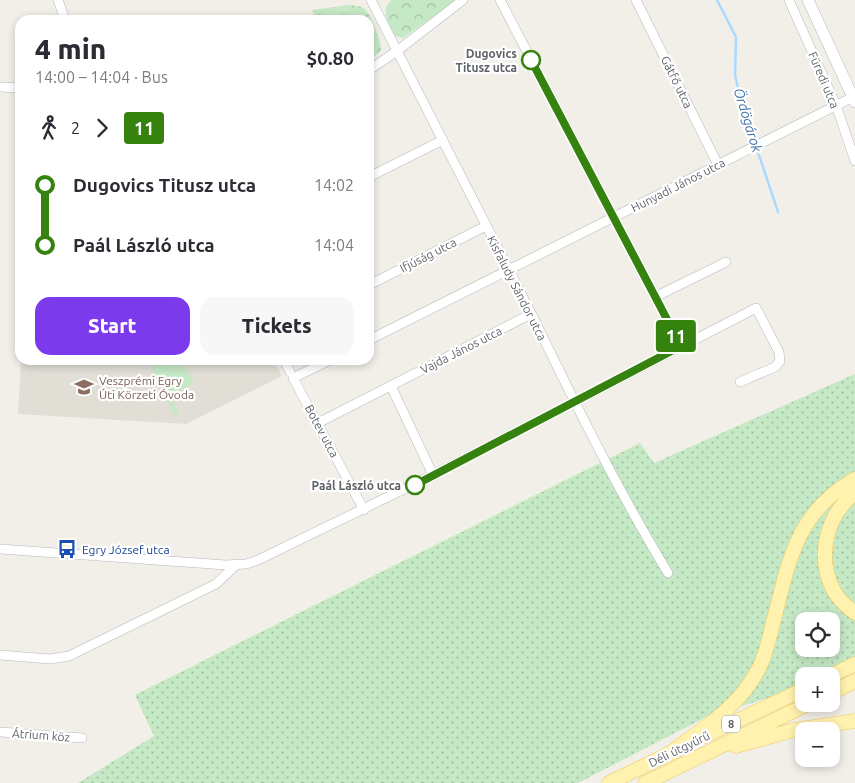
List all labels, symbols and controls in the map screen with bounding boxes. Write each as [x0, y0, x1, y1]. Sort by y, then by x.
text: 4 min [35, 33, 106, 64]
text: $0.80 [306, 47, 354, 69]
place label: Dugovics Titusz utca [455, 47, 517, 74]
marker: Dugovics Titusz utca [521, 50, 541, 70]
street label: Füredi utca [806, 50, 842, 110]
street label: Gátfő utca [659, 54, 695, 110]
text: 14:00 – 14:04 · Bus [35, 68, 168, 86]
water label: Ördögárok [731, 86, 767, 155]
icon: walk [35, 114, 63, 142]
icon: forward [88, 114, 116, 142]
text: 11 [134, 118, 154, 138]
text: 2 [71, 119, 80, 137]
street label: Hunyadi János utca [629, 156, 727, 214]
text: Dugovics Titusz utca [73, 174, 256, 196]
text: 14:02 [314, 176, 354, 194]
street label: Kisfaludy Sándor utca [485, 233, 549, 343]
text: Paál László utca [73, 234, 215, 256]
street label: Ifjúság utca [398, 235, 458, 275]
text: 14:04 [314, 236, 354, 254]
button: Start [35, 297, 190, 355]
button: Tickets [200, 297, 354, 355]
line badge: 11 [654, 320, 698, 352]
street label: Vajda János utca [418, 324, 504, 376]
text: 11 [666, 326, 686, 346]
place label: Veszprémi Egry Úti Körzeti Óvoda [99, 374, 194, 401]
school or university icon: Veszprémi Egry Úti Körzeti Óvoda [73, 376, 95, 398]
street label: Botev utca [303, 402, 341, 460]
marker: Paál László utca [405, 475, 425, 495]
place label: Paál László utca [312, 479, 401, 492]
bus stop icon: Egry József utca [56, 538, 78, 560]
place label: Egry József utca [82, 543, 170, 556]
map controls [795, 612, 840, 767]
button: locate [795, 612, 840, 657]
button: + [795, 667, 840, 712]
road number: 8 [722, 716, 740, 732]
button: − [795, 722, 840, 767]
street label: Átrium köz [12, 726, 71, 744]
street label: Déli útgyűrű [646, 729, 712, 769]

